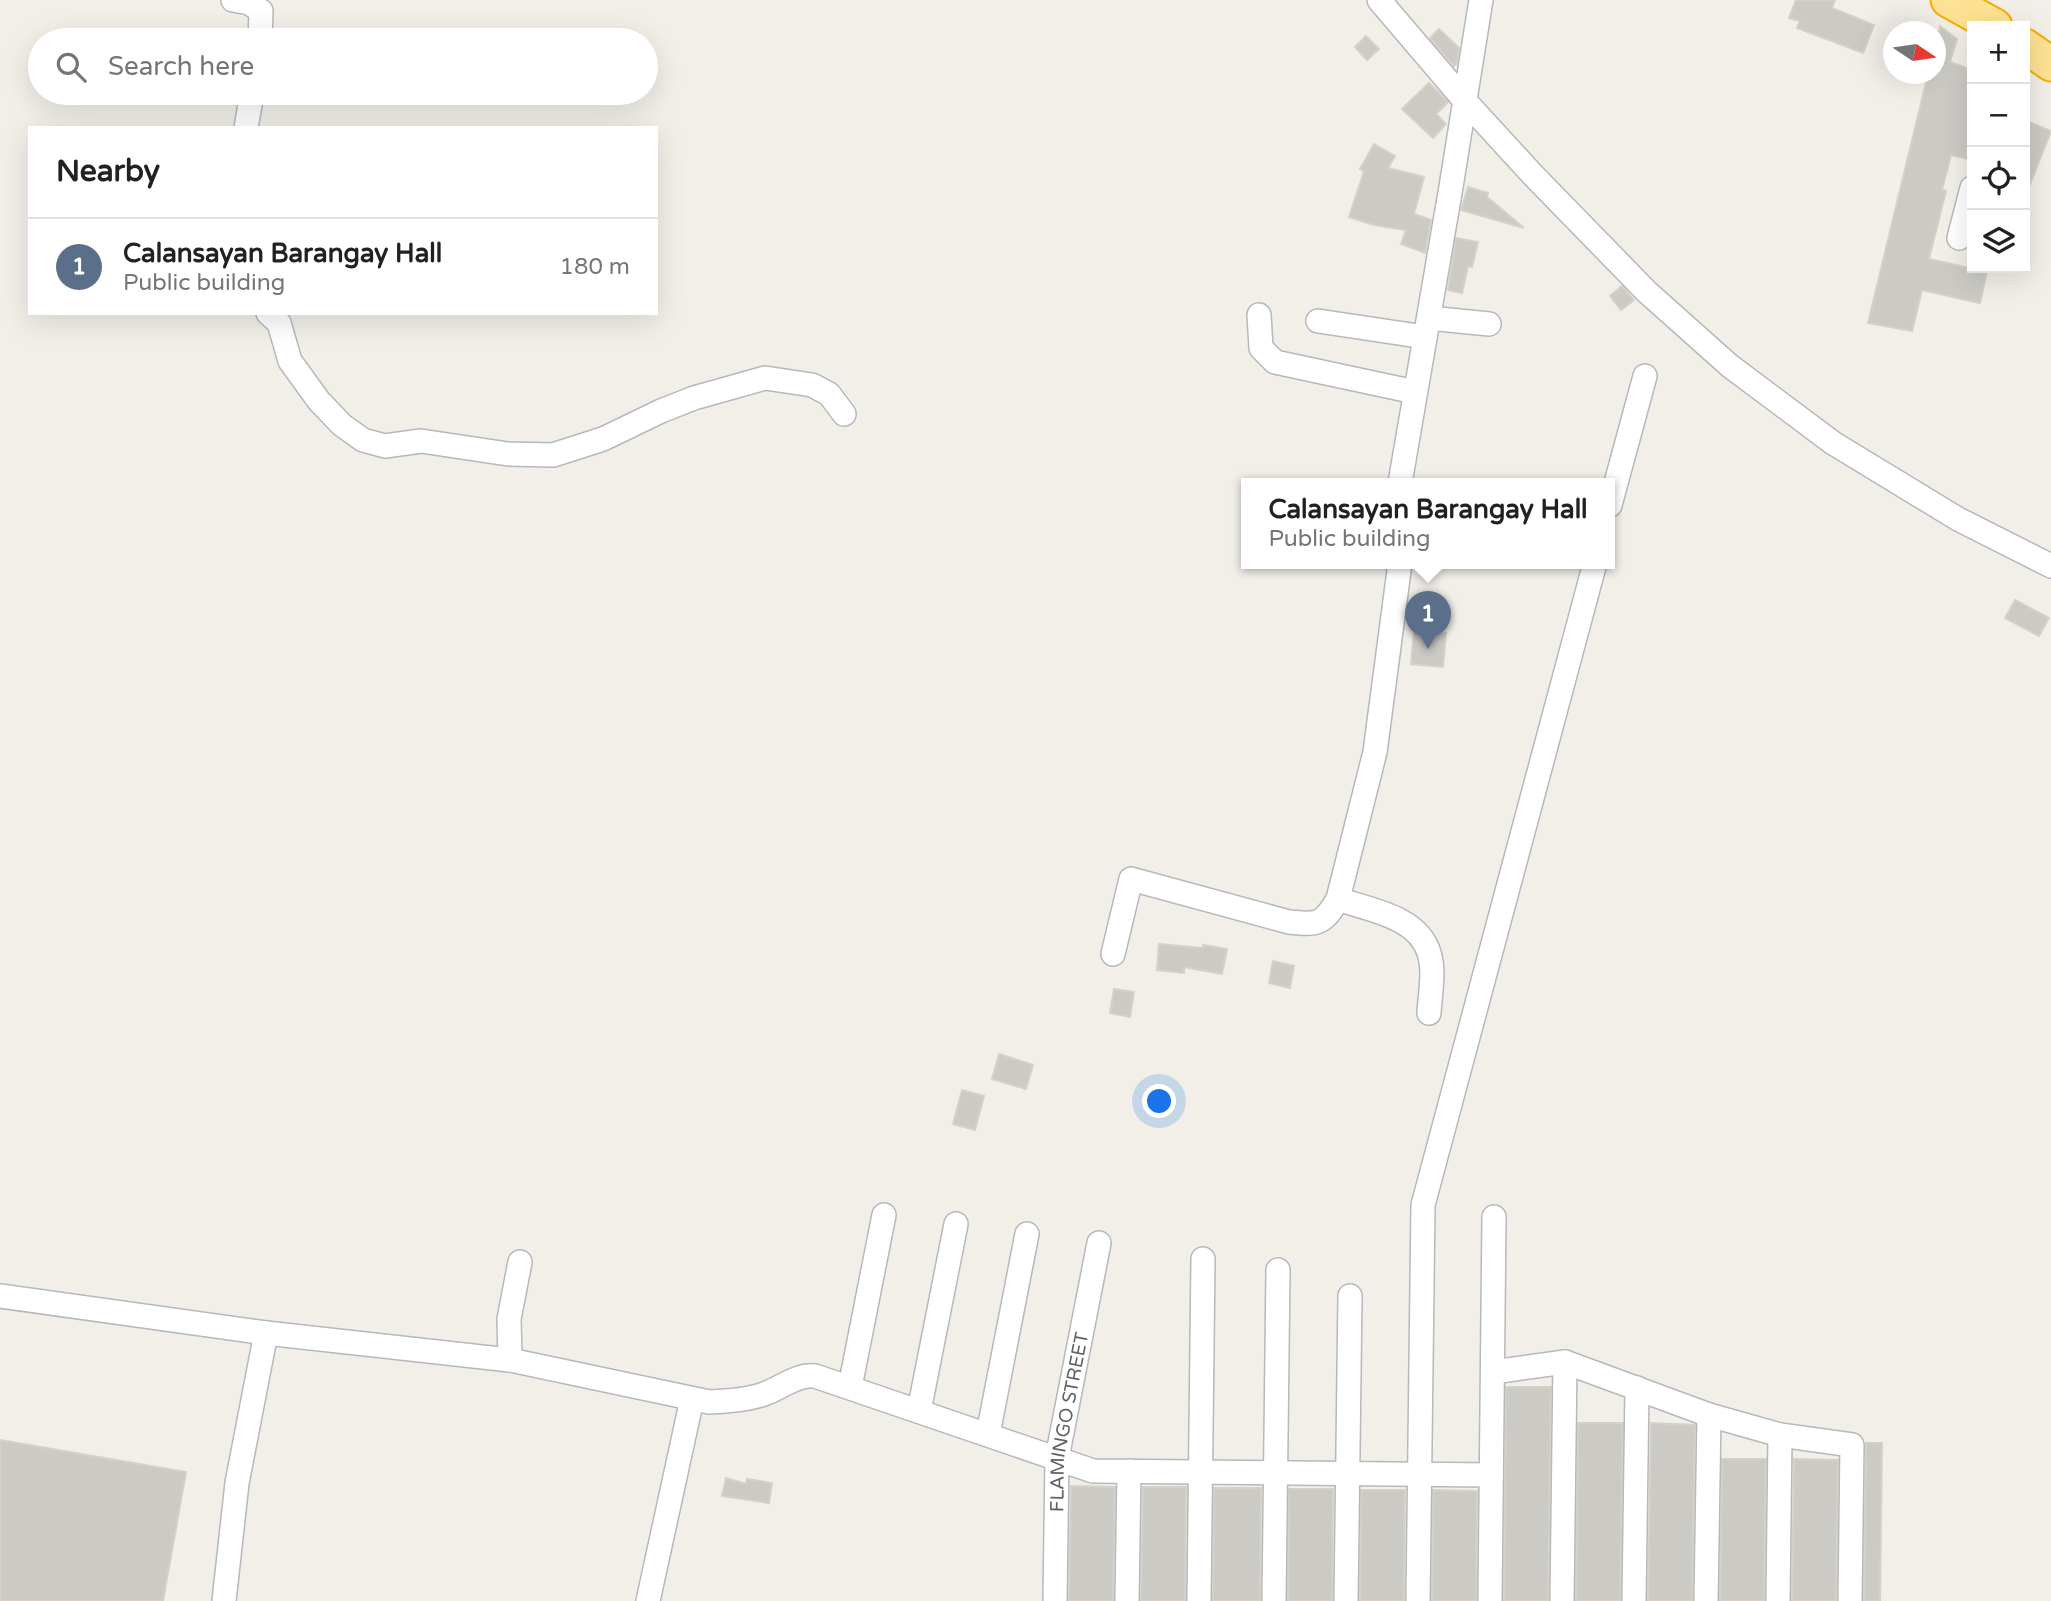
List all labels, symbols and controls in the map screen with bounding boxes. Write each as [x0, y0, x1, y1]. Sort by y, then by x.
north arrow [1883, 21, 1946, 84]
map controls [1967, 21, 2030, 273]
button: + [1967, 21, 2030, 84]
search box [28, 28, 658, 105]
icon: search [52, 48, 90, 86]
text: Search here [108, 51, 254, 82]
button: − [1967, 84, 2030, 147]
button: locate [1967, 147, 2030, 210]
text: Nearby [56, 153, 160, 190]
button: layers [1967, 210, 2030, 273]
text: Calansayan Barangay Hall [123, 238, 442, 269]
text: 1 [72, 253, 86, 281]
text: 180 m [560, 253, 630, 281]
text: Public building [123, 269, 285, 297]
popup [1241, 478, 1615, 569]
text: Calansayan Barangay Hall [1268, 494, 1588, 525]
text: Public building [1268, 525, 1431, 553]
pin: 1 [1405, 591, 1451, 649]
your location [1142, 1084, 1176, 1118]
street label: FLAMINGO STREET [1046, 1330, 1093, 1512]

